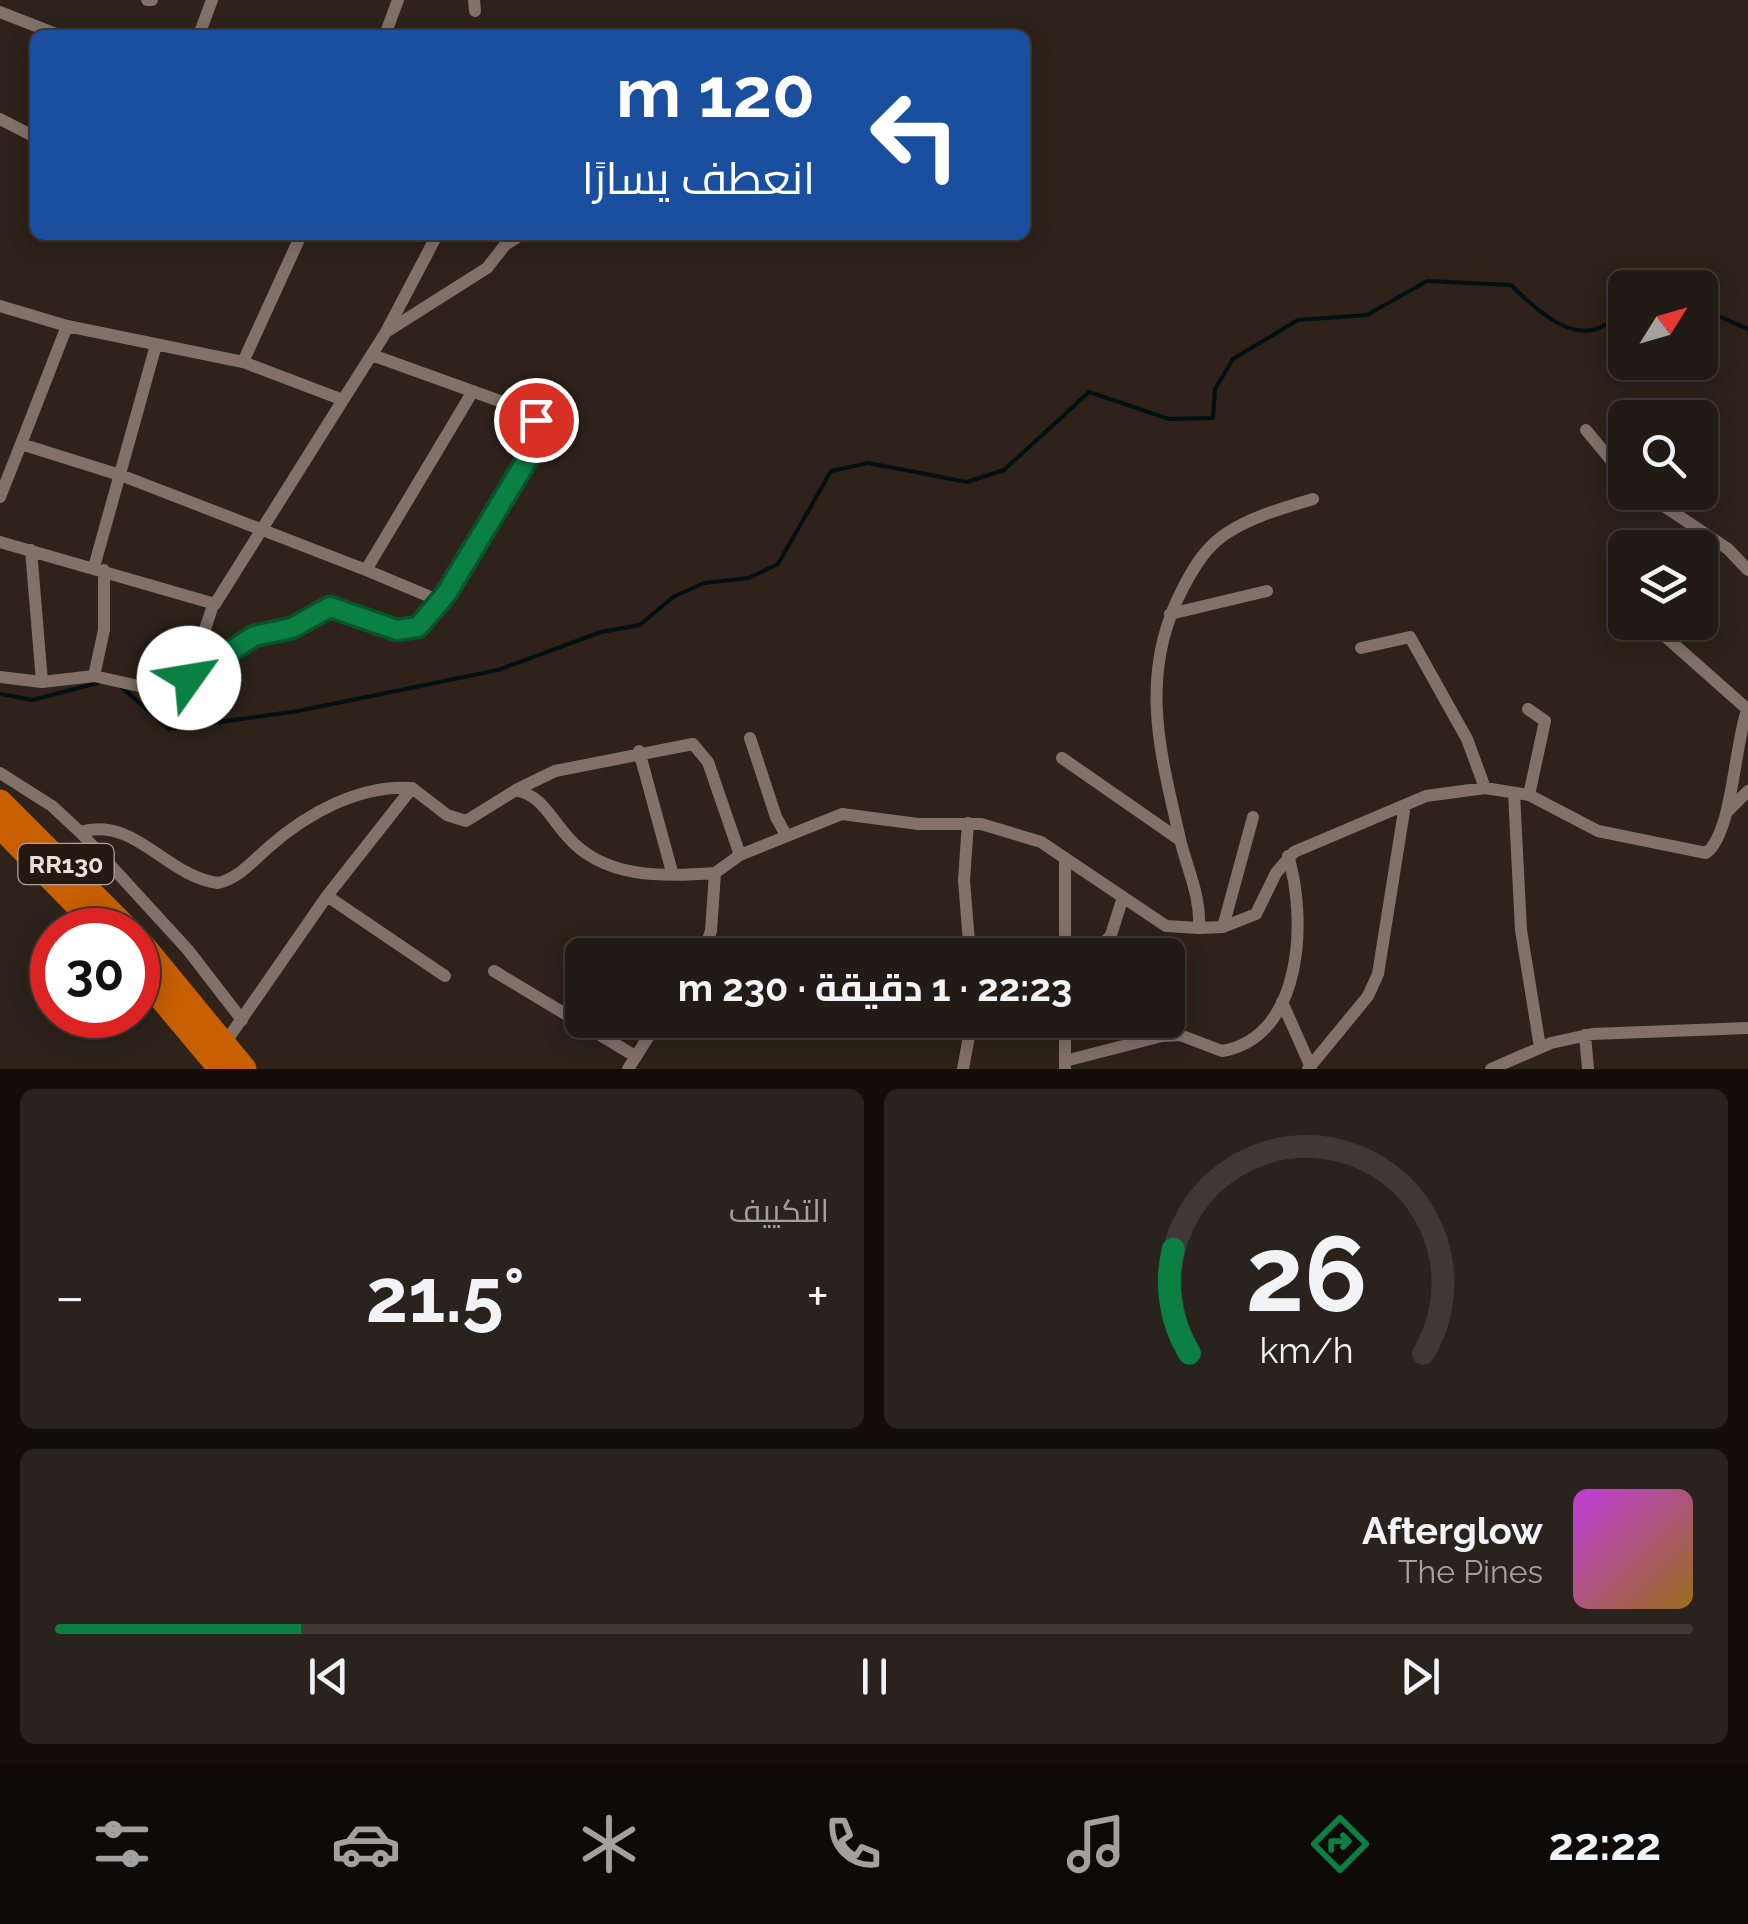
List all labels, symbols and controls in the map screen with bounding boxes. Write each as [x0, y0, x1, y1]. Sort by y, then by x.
text: 120 m [616, 51, 815, 133]
icon: left [850, 70, 980, 200]
text: انعطف يسارًا [582, 152, 815, 205]
north arrow [1608, 270, 1718, 380]
map controls [1608, 270, 1718, 640]
pin [494, 378, 579, 463]
icon: arrive [509, 393, 564, 448]
button: search [1608, 400, 1718, 510]
button: layers [1608, 530, 1718, 640]
position arrow [137, 626, 241, 730]
road number: RR130 [18, 844, 114, 884]
speed limit sign: 30 [30, 908, 160, 1038]
text: 22:23 · 1 دقيقة · 230 m [678, 965, 1072, 1010]
text: التكييف [729, 1192, 829, 1229]
text: 26 [1245, 1213, 1367, 1335]
text: 21.5° [366, 1251, 525, 1340]
text: − [55, 1264, 85, 1329]
text: + [806, 1264, 829, 1329]
text: km/h [1259, 1329, 1353, 1371]
text: Afterglow [1362, 1508, 1543, 1553]
text: The Pines [1398, 1553, 1543, 1590]
icon: previous [301, 1649, 356, 1704]
icon: pause [847, 1649, 902, 1704]
icon: next [1393, 1649, 1448, 1704]
icon: filters [87, 1809, 157, 1879]
icon: car [331, 1809, 401, 1879]
icon: climate [574, 1809, 644, 1879]
icon: phone [818, 1809, 888, 1879]
icon: music [1061, 1809, 1131, 1879]
icon: directions [1305, 1809, 1375, 1879]
text: 22:22 [1549, 1818, 1661, 1871]

